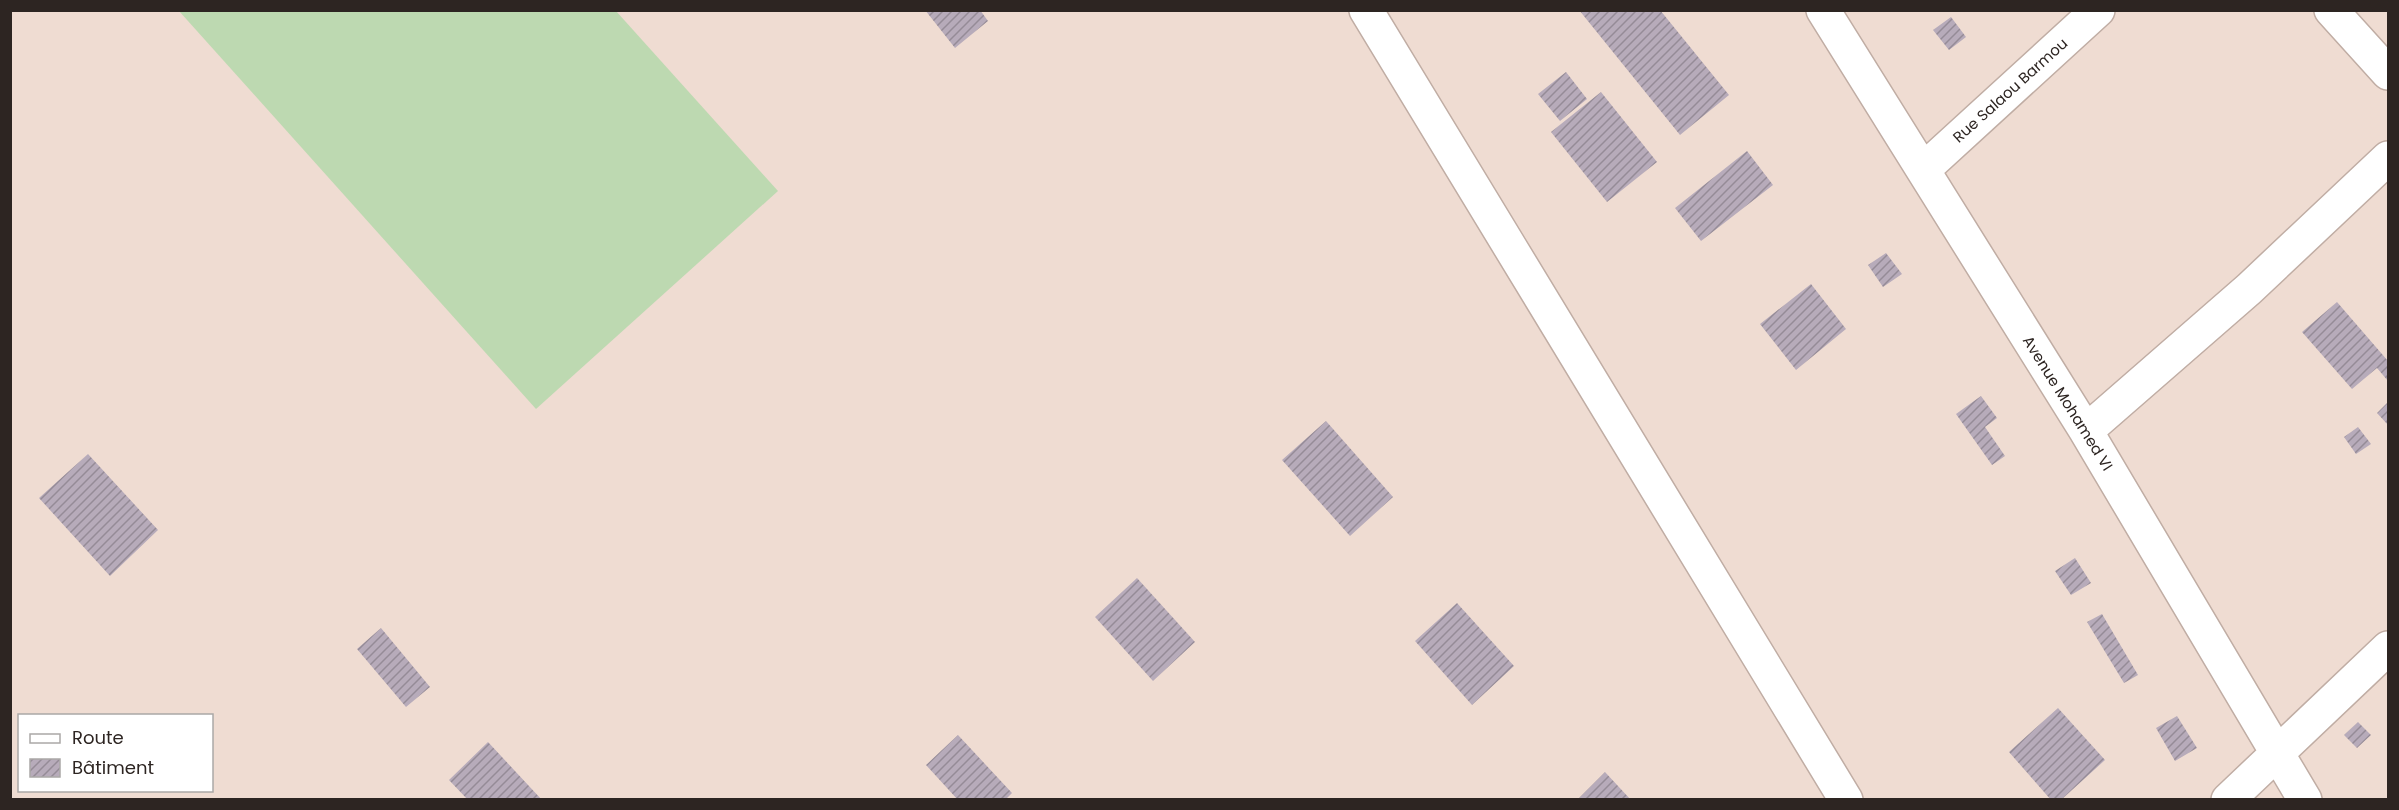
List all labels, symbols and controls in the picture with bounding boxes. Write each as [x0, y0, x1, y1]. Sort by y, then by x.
street label: Rue Salaou Barmou [1948, 33, 2072, 147]
street label: Avenue Mohamed VI [2018, 332, 2118, 474]
legend [18, 714, 213, 792]
text: Route [72, 725, 124, 750]
text: Bâtiment [72, 755, 154, 780]

